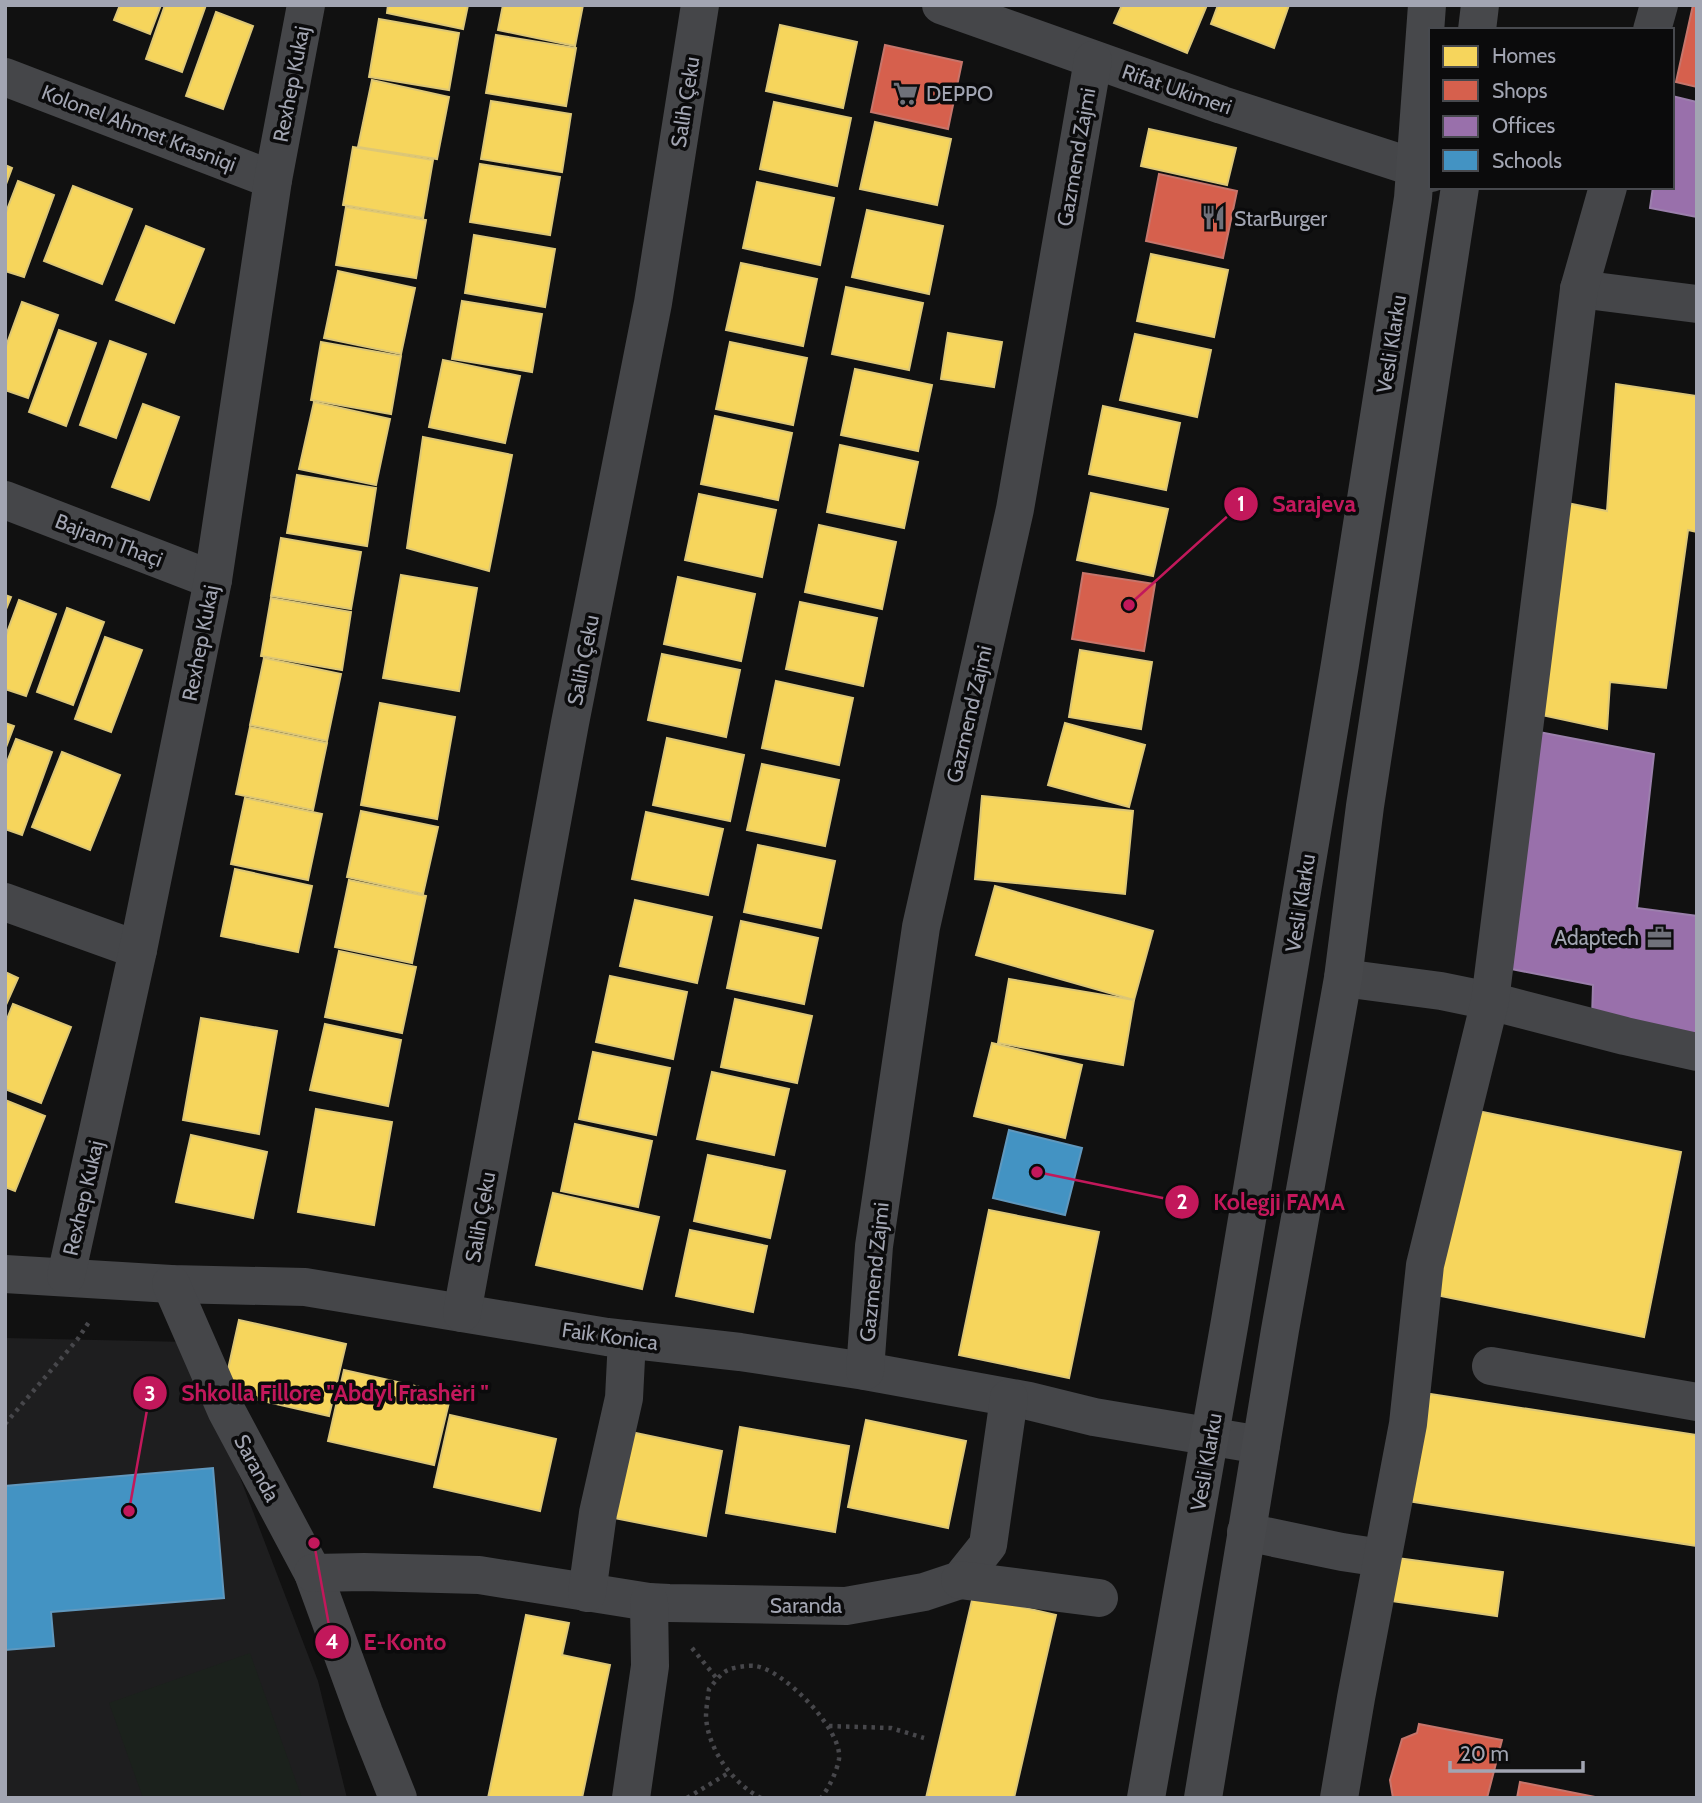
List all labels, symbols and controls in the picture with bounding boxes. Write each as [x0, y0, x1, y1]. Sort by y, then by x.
street label: Rexhep Kukaj [268, 24, 315, 144]
legend [1429, 28, 1674, 189]
text: Homes [1492, 43, 1556, 68]
street label: Salih Çeku [665, 55, 705, 149]
street label: Rifat Ukimeri [1119, 59, 1235, 119]
text: Shops [1492, 78, 1548, 103]
street label: Kolonel Ahmet Krasniqi [38, 79, 240, 177]
supermarket icon: DEPPO [892, 79, 920, 107]
place label: DEPPO [926, 81, 993, 106]
street label: Gazmend Zajmi [1052, 86, 1101, 228]
text: Offices [1492, 113, 1556, 138]
text: Schools [1492, 148, 1562, 173]
restaurant icon: StarBurger [1200, 204, 1228, 232]
place label: StarBurger [1234, 206, 1328, 231]
street label: Vesli Klarku [1371, 293, 1411, 395]
callout: Sarajeva [1223, 482, 1370, 526]
text: Sarajeva [1272, 490, 1356, 518]
text: 1 [1237, 491, 1245, 516]
street label: Bajram Thaçi [51, 508, 166, 573]
street label: Rexhep Kukaj [177, 583, 224, 703]
street label: Salih Çeku [562, 613, 604, 707]
street label: Gazmend Zajmi [941, 643, 998, 785]
street label: Vesli Klarku [1280, 852, 1320, 954]
office icon: Adaptech [1645, 923, 1673, 951]
place label: Adaptech [1554, 925, 1639, 950]
street label: Rexhep Kukaj [58, 1138, 109, 1258]
street label: Salih Çeku [460, 1170, 500, 1264]
callout: Kolegji FAMA [1164, 1180, 1359, 1224]
text: Kolegji FAMA [1213, 1188, 1345, 1216]
text: 2 [1176, 1189, 1188, 1214]
street label: Gazmend Zajmi [854, 1201, 895, 1343]
street label: Faik Konica [560, 1317, 660, 1355]
callout: Shkolla Fillore "Abdyl Frashëri " [133, 1371, 503, 1415]
text: Shkolla Fillore "Abdyl Frashëri " [181, 1379, 489, 1407]
text: 3 [144, 1381, 156, 1406]
street label: Vesli Klarku [1185, 1411, 1227, 1513]
street label: Saranda [229, 1430, 285, 1506]
street label: Saranda [770, 1593, 842, 1618]
callout: E-Konto [314, 1620, 460, 1664]
text: E-Konto [364, 1628, 446, 1656]
text: 4 [325, 1629, 339, 1654]
scale bar [1450, 1730, 1583, 1774]
text: 20 m [1460, 1741, 1509, 1766]

